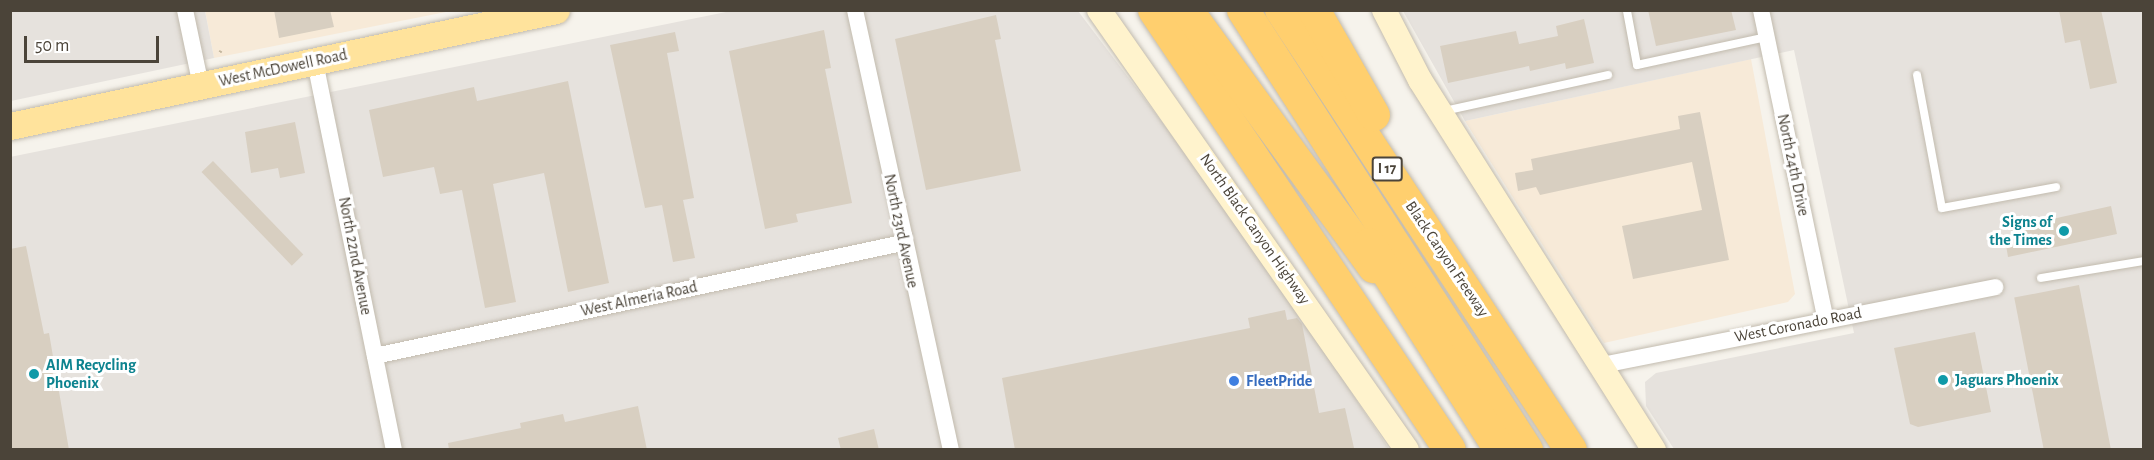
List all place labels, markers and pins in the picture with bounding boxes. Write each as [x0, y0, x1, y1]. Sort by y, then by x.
place label: Signs of the Times [1989, 212, 2052, 250]
marker: Signs of the Times [2057, 224, 2071, 238]
place label: AIM Recycling Phoenix [46, 355, 136, 393]
marker: AIM Recycling Phoenix [27, 367, 41, 381]
place label: Jaguars Phoenix [1955, 370, 2059, 390]
place label: FleetPride [1246, 371, 1312, 391]
marker: Jaguars Phoenix [1936, 373, 1950, 387]
marker: FleetPride [1227, 374, 1241, 388]

